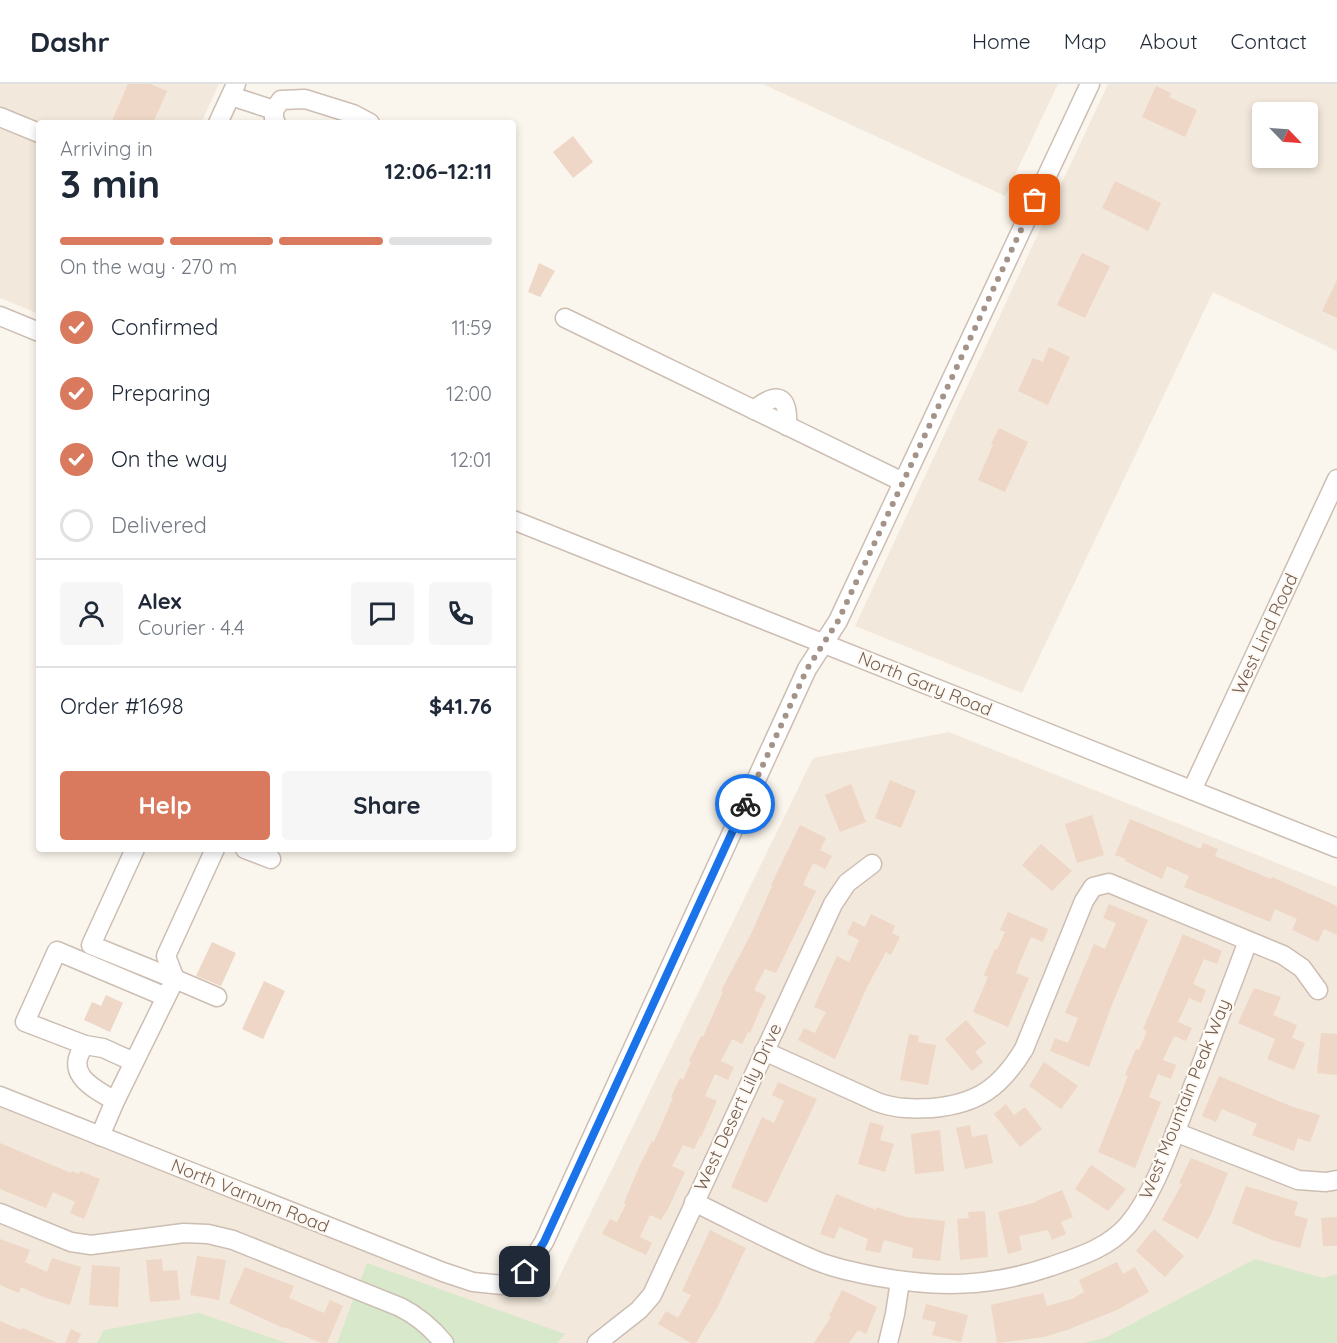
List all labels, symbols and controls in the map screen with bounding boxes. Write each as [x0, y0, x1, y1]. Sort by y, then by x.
text: Dashr [30, 24, 110, 59]
text: Home [972, 28, 1031, 54]
text: Map [1064, 28, 1107, 54]
text: About [1140, 28, 1198, 54]
text: Contact [1231, 28, 1307, 54]
north arrow [1252, 102, 1318, 168]
map controls [1252, 102, 1318, 168]
text: Arriving in [60, 136, 153, 161]
text: 12:06–12:11 [385, 157, 492, 185]
text: 3 min [60, 159, 160, 208]
pin [1009, 174, 1060, 225]
icon: bag [1018, 183, 1051, 216]
text: On the way · 270 m [60, 254, 237, 279]
icon: check [60, 311, 93, 344]
text: Confirmed [111, 313, 218, 341]
text: 11:59 [451, 315, 492, 340]
icon: check [60, 377, 93, 410]
text: Preparing [111, 379, 211, 407]
text: 12:00 [446, 381, 492, 406]
icon: check [60, 443, 93, 476]
text: On the way [111, 445, 227, 473]
text: 12:01 [450, 447, 492, 472]
text: Delivered [111, 511, 207, 539]
street label: West Lind Road [1226, 570, 1303, 698]
button: person [60, 582, 123, 645]
button: chat [351, 582, 414, 645]
button: phone [429, 582, 492, 645]
text: Alex [138, 587, 181, 615]
text: Courier · 4.4 [138, 615, 244, 640]
street label: North Gary Road [855, 646, 996, 721]
text: Order #1698 [60, 692, 184, 720]
text: $41.76 [429, 692, 492, 720]
button: Help [60, 771, 270, 840]
button: Share [282, 771, 492, 840]
courier [715, 774, 775, 834]
icon: bike [729, 788, 762, 821]
street label: West Mountain Peak Way [1134, 995, 1235, 1202]
street label: West Desert Lily Drive [689, 1019, 786, 1194]
street label: North Varnum Road [168, 1153, 333, 1238]
pin [499, 1246, 550, 1297]
icon: home [508, 1255, 541, 1288]

